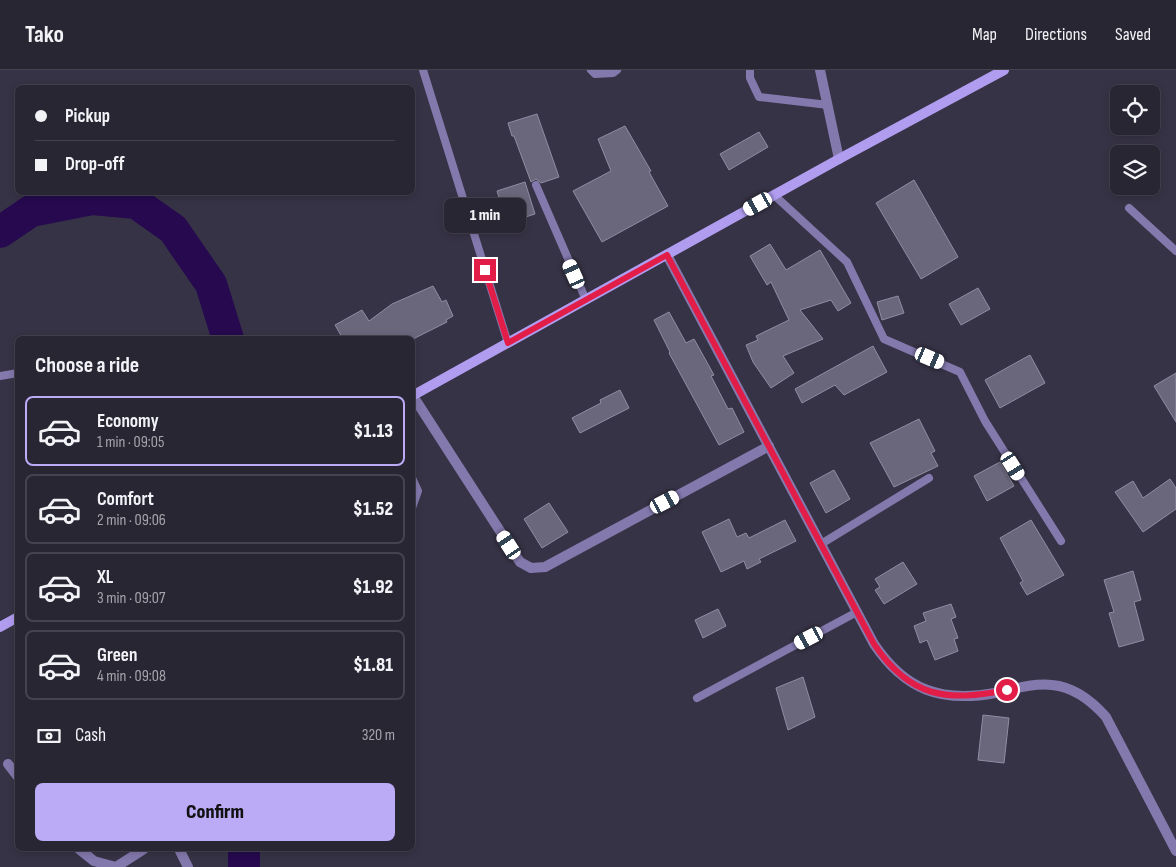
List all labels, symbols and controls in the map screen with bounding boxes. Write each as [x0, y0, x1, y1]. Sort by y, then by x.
text: Tako [25, 20, 64, 49]
text: Map [972, 24, 997, 45]
text: Directions [1025, 24, 1087, 45]
text: Saved [1115, 24, 1151, 45]
map controls [1110, 85, 1160, 195]
button: locate [1110, 85, 1160, 135]
text: Pickup [65, 105, 110, 128]
button: layers [1110, 145, 1160, 195]
text: Drop-off [65, 153, 125, 176]
car [741, 190, 774, 218]
callout: 1 min [444, 198, 526, 232]
text: 1 min [470, 206, 500, 225]
car [561, 257, 586, 291]
route end [474, 259, 496, 281]
car [913, 345, 946, 371]
text: Choose a ride [35, 352, 139, 379]
icon: car [37, 409, 82, 454]
text: Economy [97, 410, 159, 433]
text: $1.13 [354, 420, 393, 443]
text: 1 min · 09:05 [97, 433, 164, 452]
car [998, 449, 1027, 483]
icon: car [37, 487, 82, 532]
text: Comfort [97, 488, 154, 511]
car [648, 488, 681, 516]
text: $1.52 [353, 498, 393, 521]
text: 2 min · 09:06 [97, 511, 166, 530]
car [494, 528, 523, 562]
icon: car [37, 565, 82, 610]
text: XL [97, 566, 113, 589]
text: $1.92 [353, 576, 393, 599]
text: 3 min · 09:07 [97, 589, 165, 608]
car [792, 624, 825, 652]
icon: car [37, 643, 82, 688]
text: Green [97, 644, 137, 667]
text: $1.81 [353, 654, 393, 677]
text: 4 min · 09:08 [97, 667, 166, 686]
route start [996, 679, 1018, 701]
icon: cash [35, 722, 63, 750]
text: Cash [75, 724, 106, 747]
text: 320 m [362, 726, 395, 745]
button: Confirm [35, 783, 395, 841]

